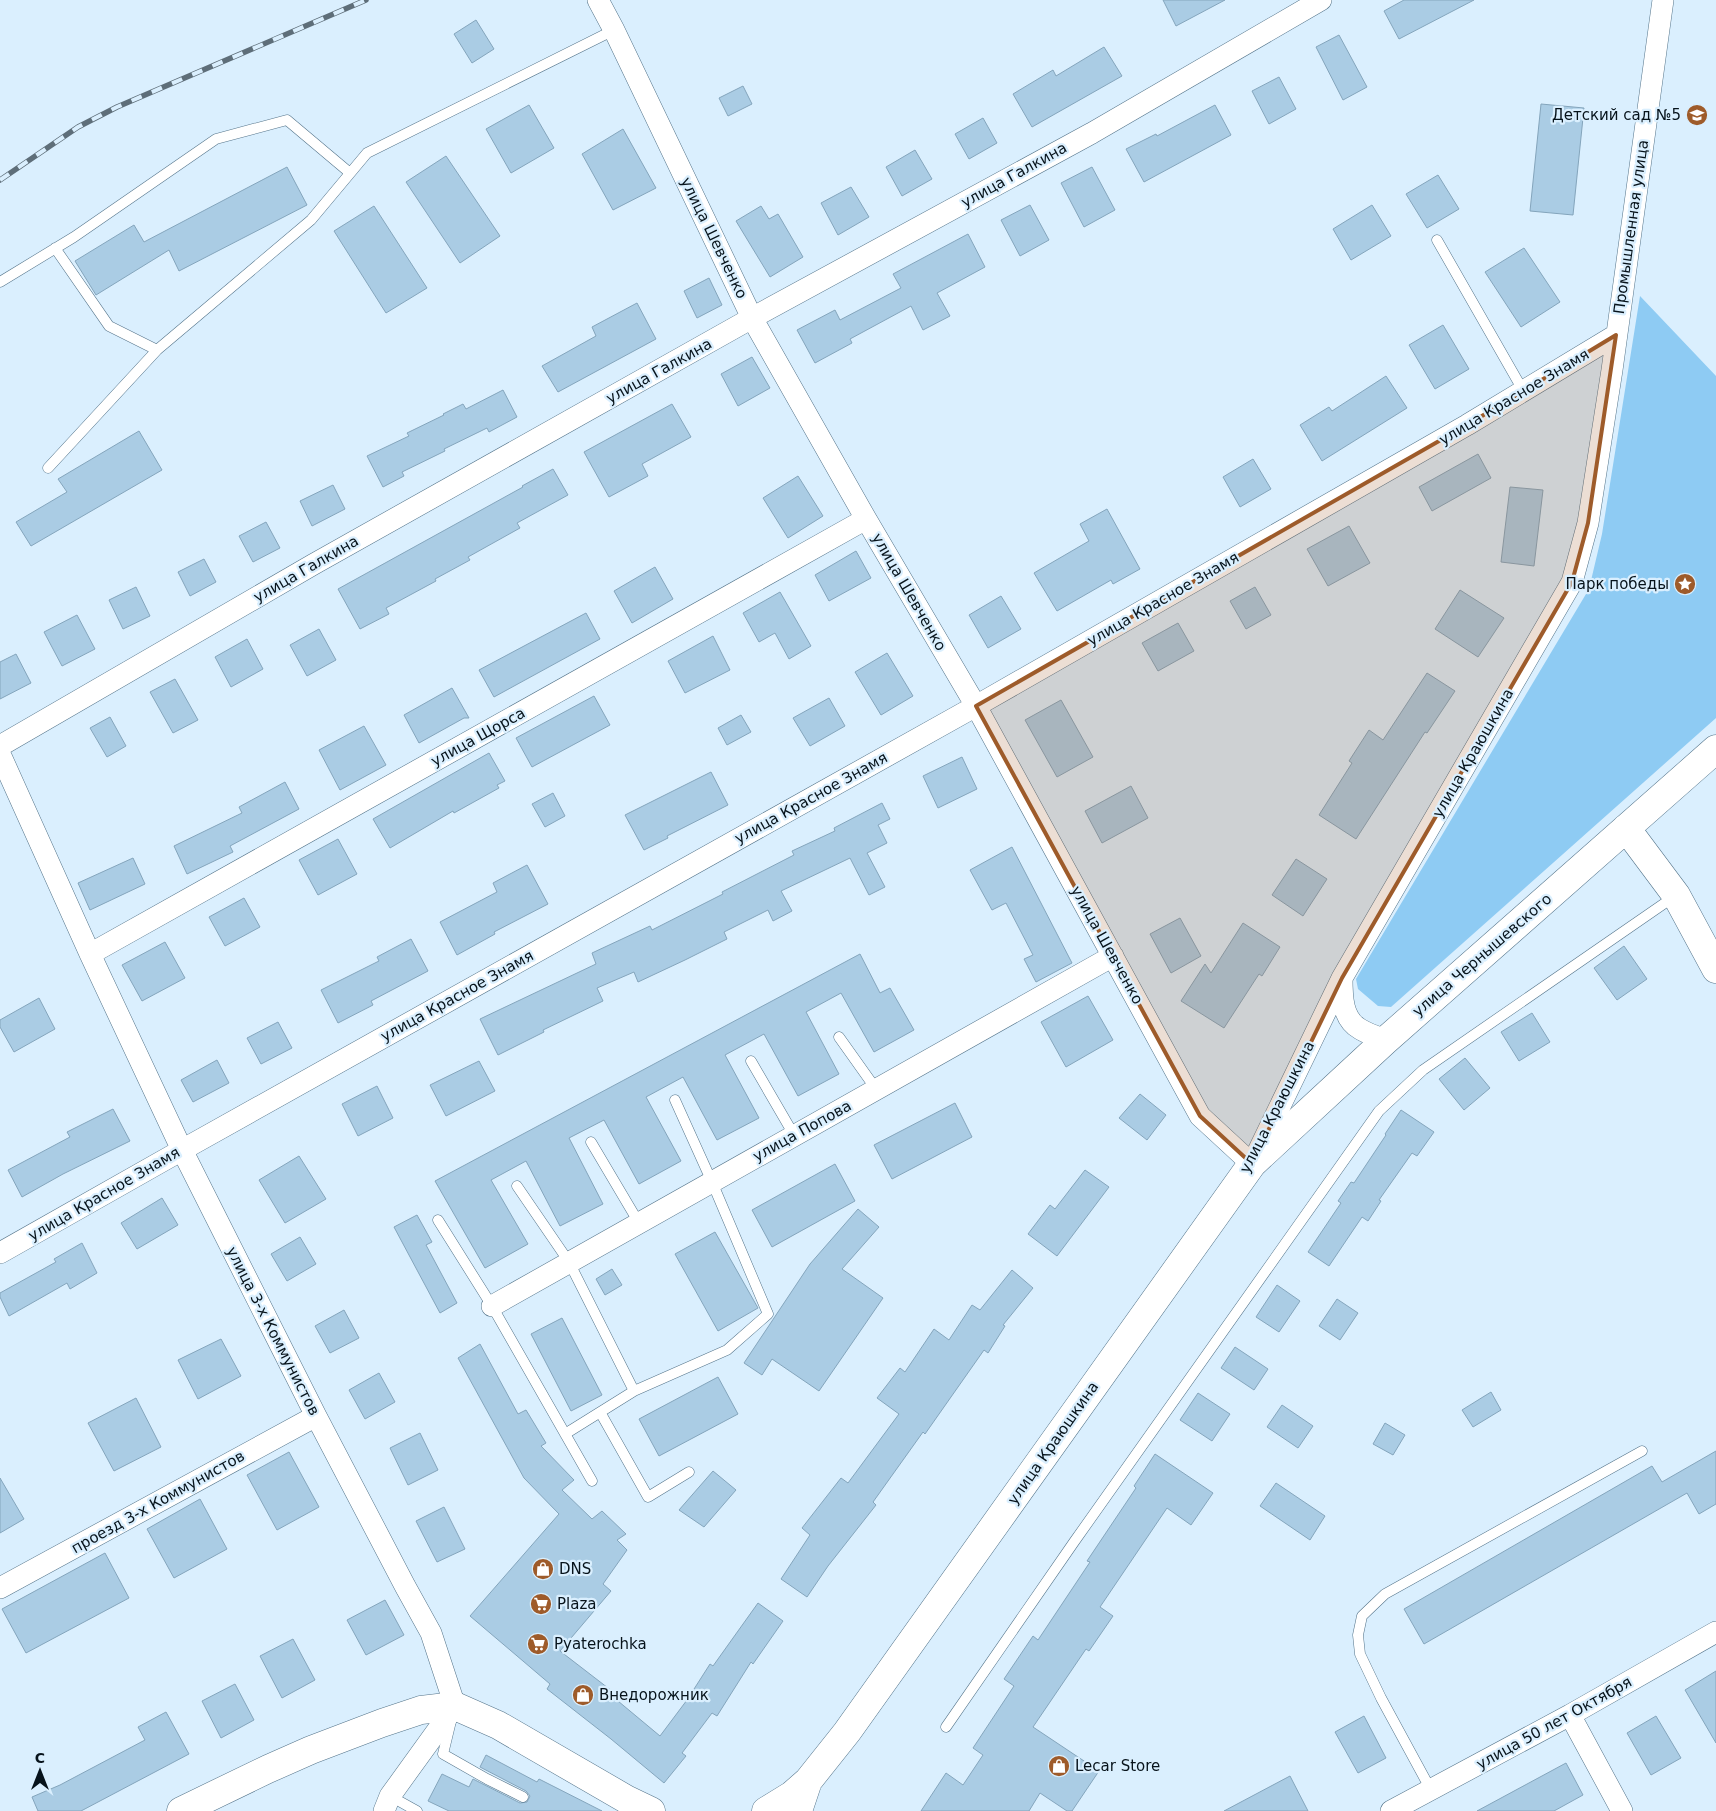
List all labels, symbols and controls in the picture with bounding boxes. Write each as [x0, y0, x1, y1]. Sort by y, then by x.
school or university icon: Детский сад №5 [1685, 103, 1709, 127]
place label: Детский сад №5 [1552, 106, 1681, 124]
street label: улица Галкина [958, 138, 1070, 212]
street label: Промышленная улица [1610, 139, 1652, 315]
street label: улица Шевченко [677, 174, 751, 302]
street label: улица Галкина [603, 334, 715, 408]
street label: улица Красное Знамя [1436, 345, 1592, 449]
street label: улица Шевченко [868, 530, 950, 654]
street label: улица Галкина [250, 532, 362, 606]
street label: улица Красное Знамя [1084, 548, 1242, 650]
place icon: Парк победы [1673, 572, 1697, 596]
place label: Парк победы [1566, 575, 1669, 593]
street label: улица Краюшкина [1429, 685, 1517, 821]
street label: улица Щорса [428, 704, 528, 770]
street label: улица Красное Знамя [731, 748, 891, 848]
street label: улица Шевченко [1067, 883, 1147, 1007]
street label: улица Чернышевского [1409, 890, 1555, 1020]
street label: улица Красное Знамя [377, 946, 537, 1046]
street label: улица Краюшкина [1236, 1038, 1318, 1176]
street label: улица Попова [750, 1096, 854, 1166]
street label: улица Красное Знамя [25, 1143, 183, 1245]
street label: улица 3-х Коммунистов [223, 1244, 323, 1418]
street label: улица Краюшкина [1004, 1378, 1102, 1508]
street label: проезд 3-х Коммунистов [68, 1447, 248, 1557]
shop icon: DNS [531, 1557, 555, 1581]
place label: DNS [559, 1560, 591, 1578]
supermarket icon: Plaza [529, 1592, 553, 1616]
place label: Plaza [557, 1595, 596, 1613]
supermarket icon: Pyaterochka [526, 1632, 550, 1656]
place label: Pyaterochka [554, 1635, 647, 1653]
street label: улица 50 лет Октября [1473, 1673, 1635, 1773]
shop icon: Внедорожник [571, 1683, 595, 1707]
place label: Внедорожник [599, 1686, 709, 1704]
north arrow [15, 1746, 65, 1796]
text: С [35, 1750, 45, 1766]
shop icon: Lecar Store [1047, 1754, 1071, 1778]
place label: Lecar Store [1075, 1757, 1160, 1775]

